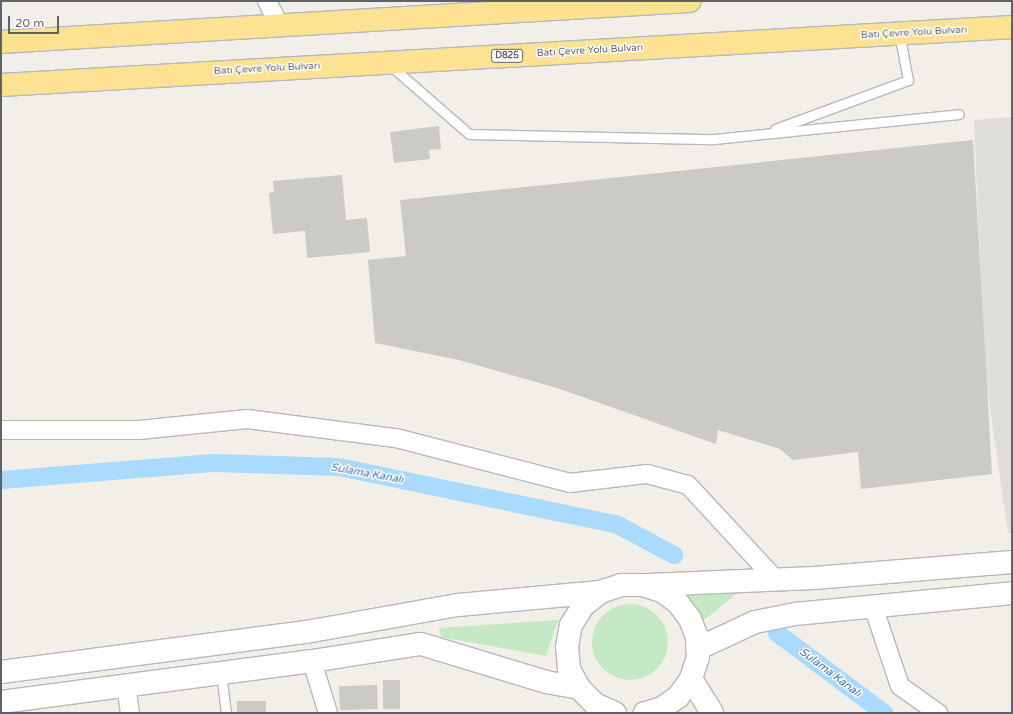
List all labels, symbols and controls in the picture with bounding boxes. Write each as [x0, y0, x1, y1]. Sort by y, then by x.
scale bar [10, 8, 61, 34]
text: 20 m [15, 16, 44, 30]
street label: Batı Çevre Yolu Bulvarı [861, 24, 967, 42]
street label: Batı Çevre Yolu Bulvarı [537, 42, 643, 60]
road number: D825 [491, 49, 523, 63]
street label: Batı Çevre Yolu Bulvarı [214, 60, 320, 78]
water label: Sulama Kanalı [330, 461, 404, 487]
water label: Sulama Kanalı [797, 646, 863, 700]

